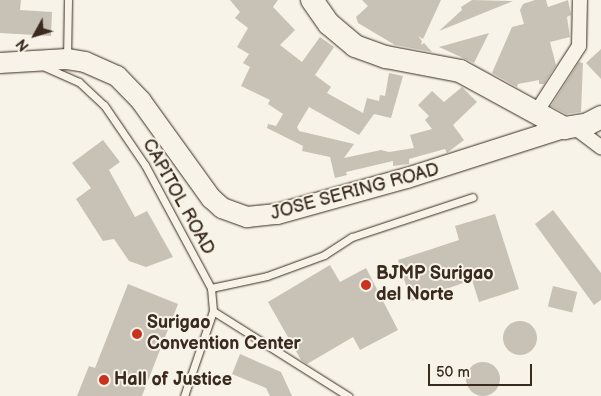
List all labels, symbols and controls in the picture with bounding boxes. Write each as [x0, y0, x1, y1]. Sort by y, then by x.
north arrow [10, 10, 60, 60]
text: N [13, 35, 33, 54]
street label: CAPITOL ROAD [137, 135, 219, 259]
street label: JOSE SERING ROAD [268, 159, 442, 225]
place label: BJMP Surigao del Norte [376, 264, 494, 306]
marker: BJMP Surigao del Norte [360, 279, 372, 291]
place label: Surigao Convention Center [147, 313, 301, 356]
marker: Surigao Convention Center [131, 328, 143, 340]
scale bar [431, 354, 535, 386]
text: 50 m [436, 363, 470, 382]
place label: Hall of Justice [114, 369, 232, 391]
marker: Hall of Justice [98, 374, 110, 386]

